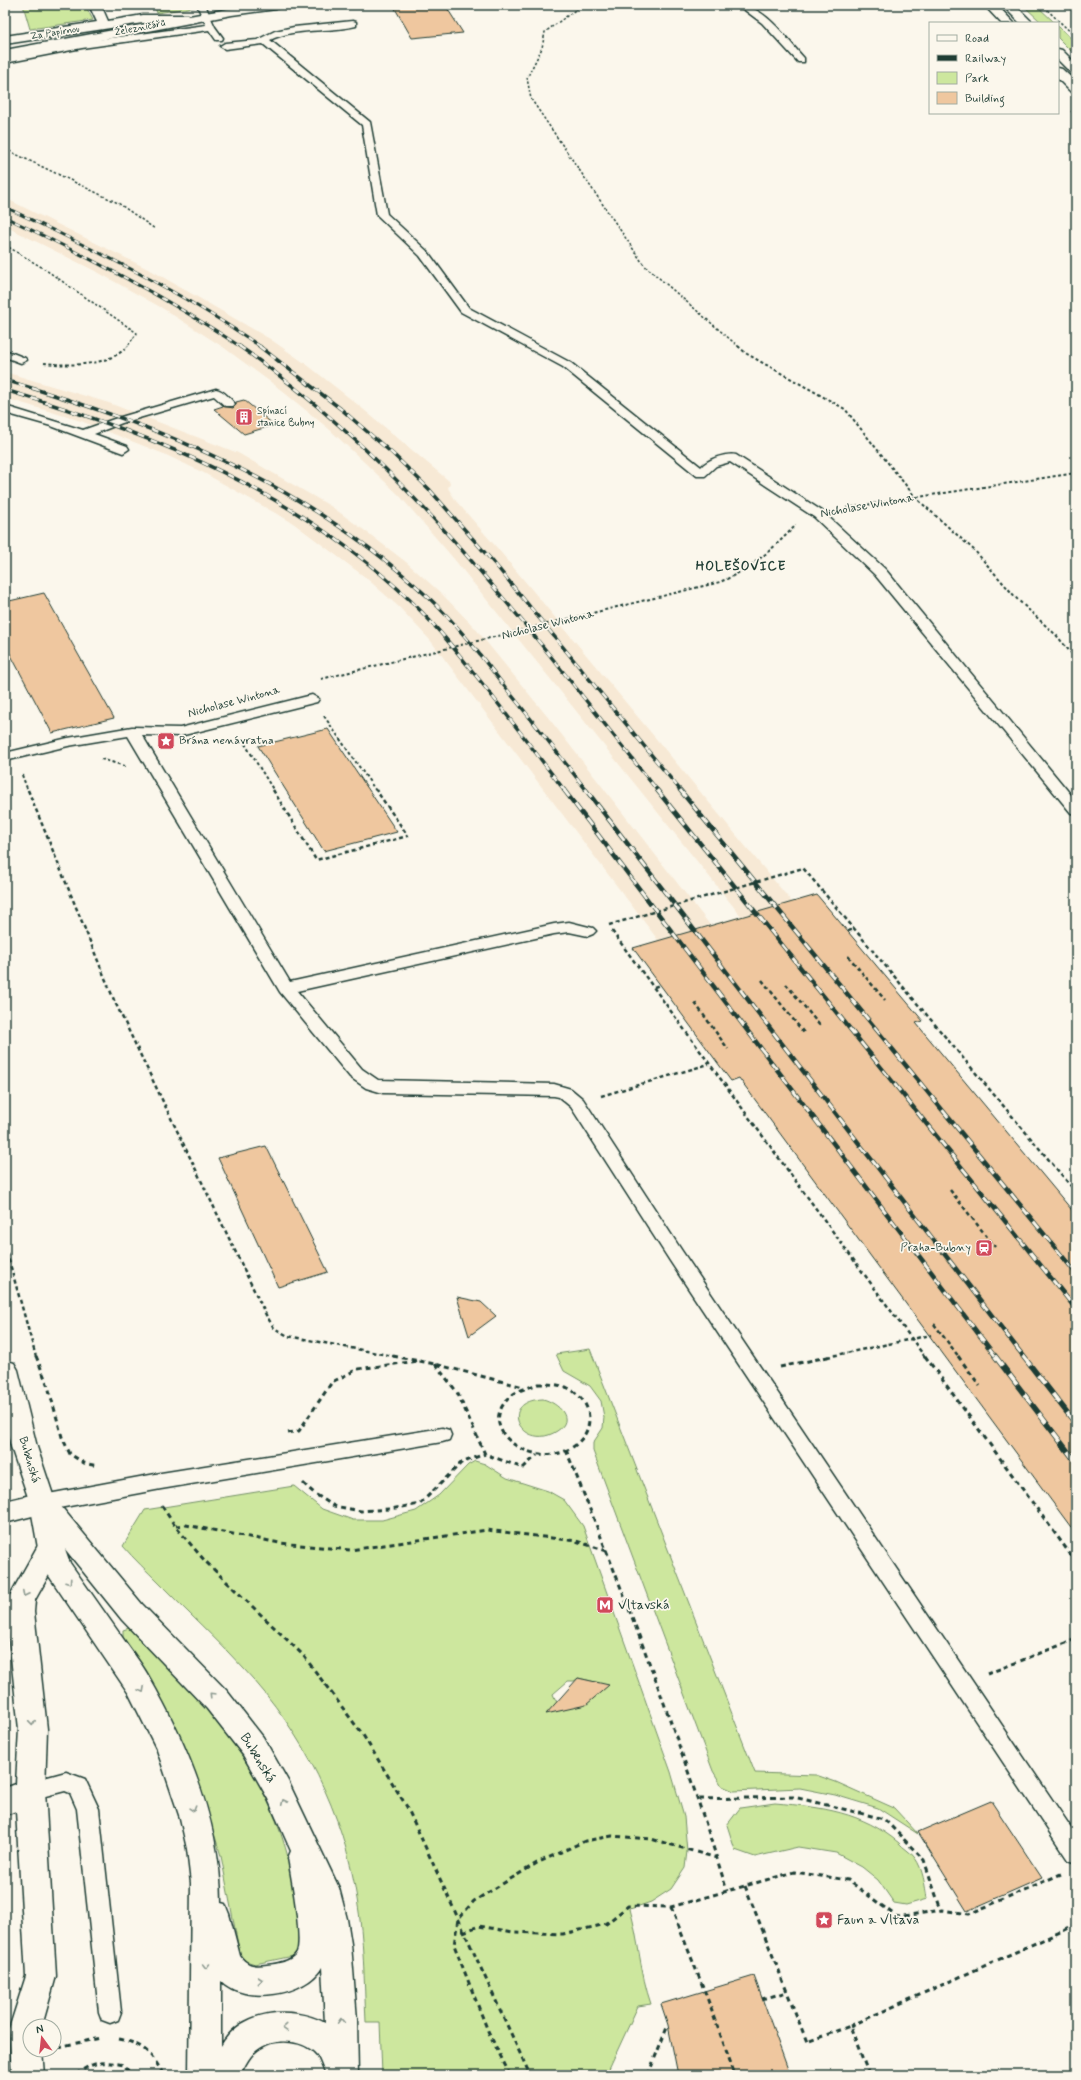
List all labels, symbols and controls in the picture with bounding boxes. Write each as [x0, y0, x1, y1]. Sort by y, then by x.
street label: Železničářů [113, 16, 167, 39]
legend [929, 22, 1059, 114]
street label: Za Papírnou [29, 23, 81, 43]
text: Road [965, 31, 989, 47]
text: Railway [965, 51, 1007, 67]
text: Park [965, 71, 989, 87]
text: Building [965, 91, 1005, 108]
place label: Spínací stanice Bubny [257, 405, 315, 430]
building icon: Spínací stanice Bubny [234, 407, 254, 427]
street label: Nicholase Wintona [819, 490, 916, 522]
district label: HOLEŠOVICE [696, 558, 786, 575]
street label: Nicholase Wintona [500, 606, 597, 644]
street label: Nicholase Wintona [186, 682, 282, 722]
place icon: Brána nenávratna [156, 731, 176, 751]
place label: Brána nenávratna [179, 733, 274, 749]
station icon: Praha-Bubny [974, 1238, 994, 1258]
place label: Praha-Bubny [901, 1240, 971, 1256]
street label: Bubenská [14, 1435, 44, 1485]
one-way arrow [64, 1578, 71, 1585]
one-way arrow [22, 1590, 30, 1598]
metro station icon: Vltavská [595, 1595, 615, 1615]
place label: Vltavská [618, 1596, 670, 1614]
one-way arrow [137, 1686, 144, 1693]
one-way arrow [209, 1692, 216, 1699]
one-way arrow [28, 1720, 37, 1726]
street label: Bubenská [236, 1730, 280, 1786]
one-way arrow [281, 1799, 289, 1806]
one-way arrow [188, 1805, 197, 1812]
place icon: Faun a Vltava [814, 1910, 834, 1930]
place label: Faun a Vltava [837, 1911, 920, 1929]
one-way arrow [202, 1963, 210, 1969]
one-way arrow [257, 1975, 263, 1984]
north arrow [22, 2018, 62, 2058]
one-way arrow [337, 2018, 345, 2024]
text: N [34, 2022, 45, 2037]
one-way arrow [282, 2024, 288, 2032]

